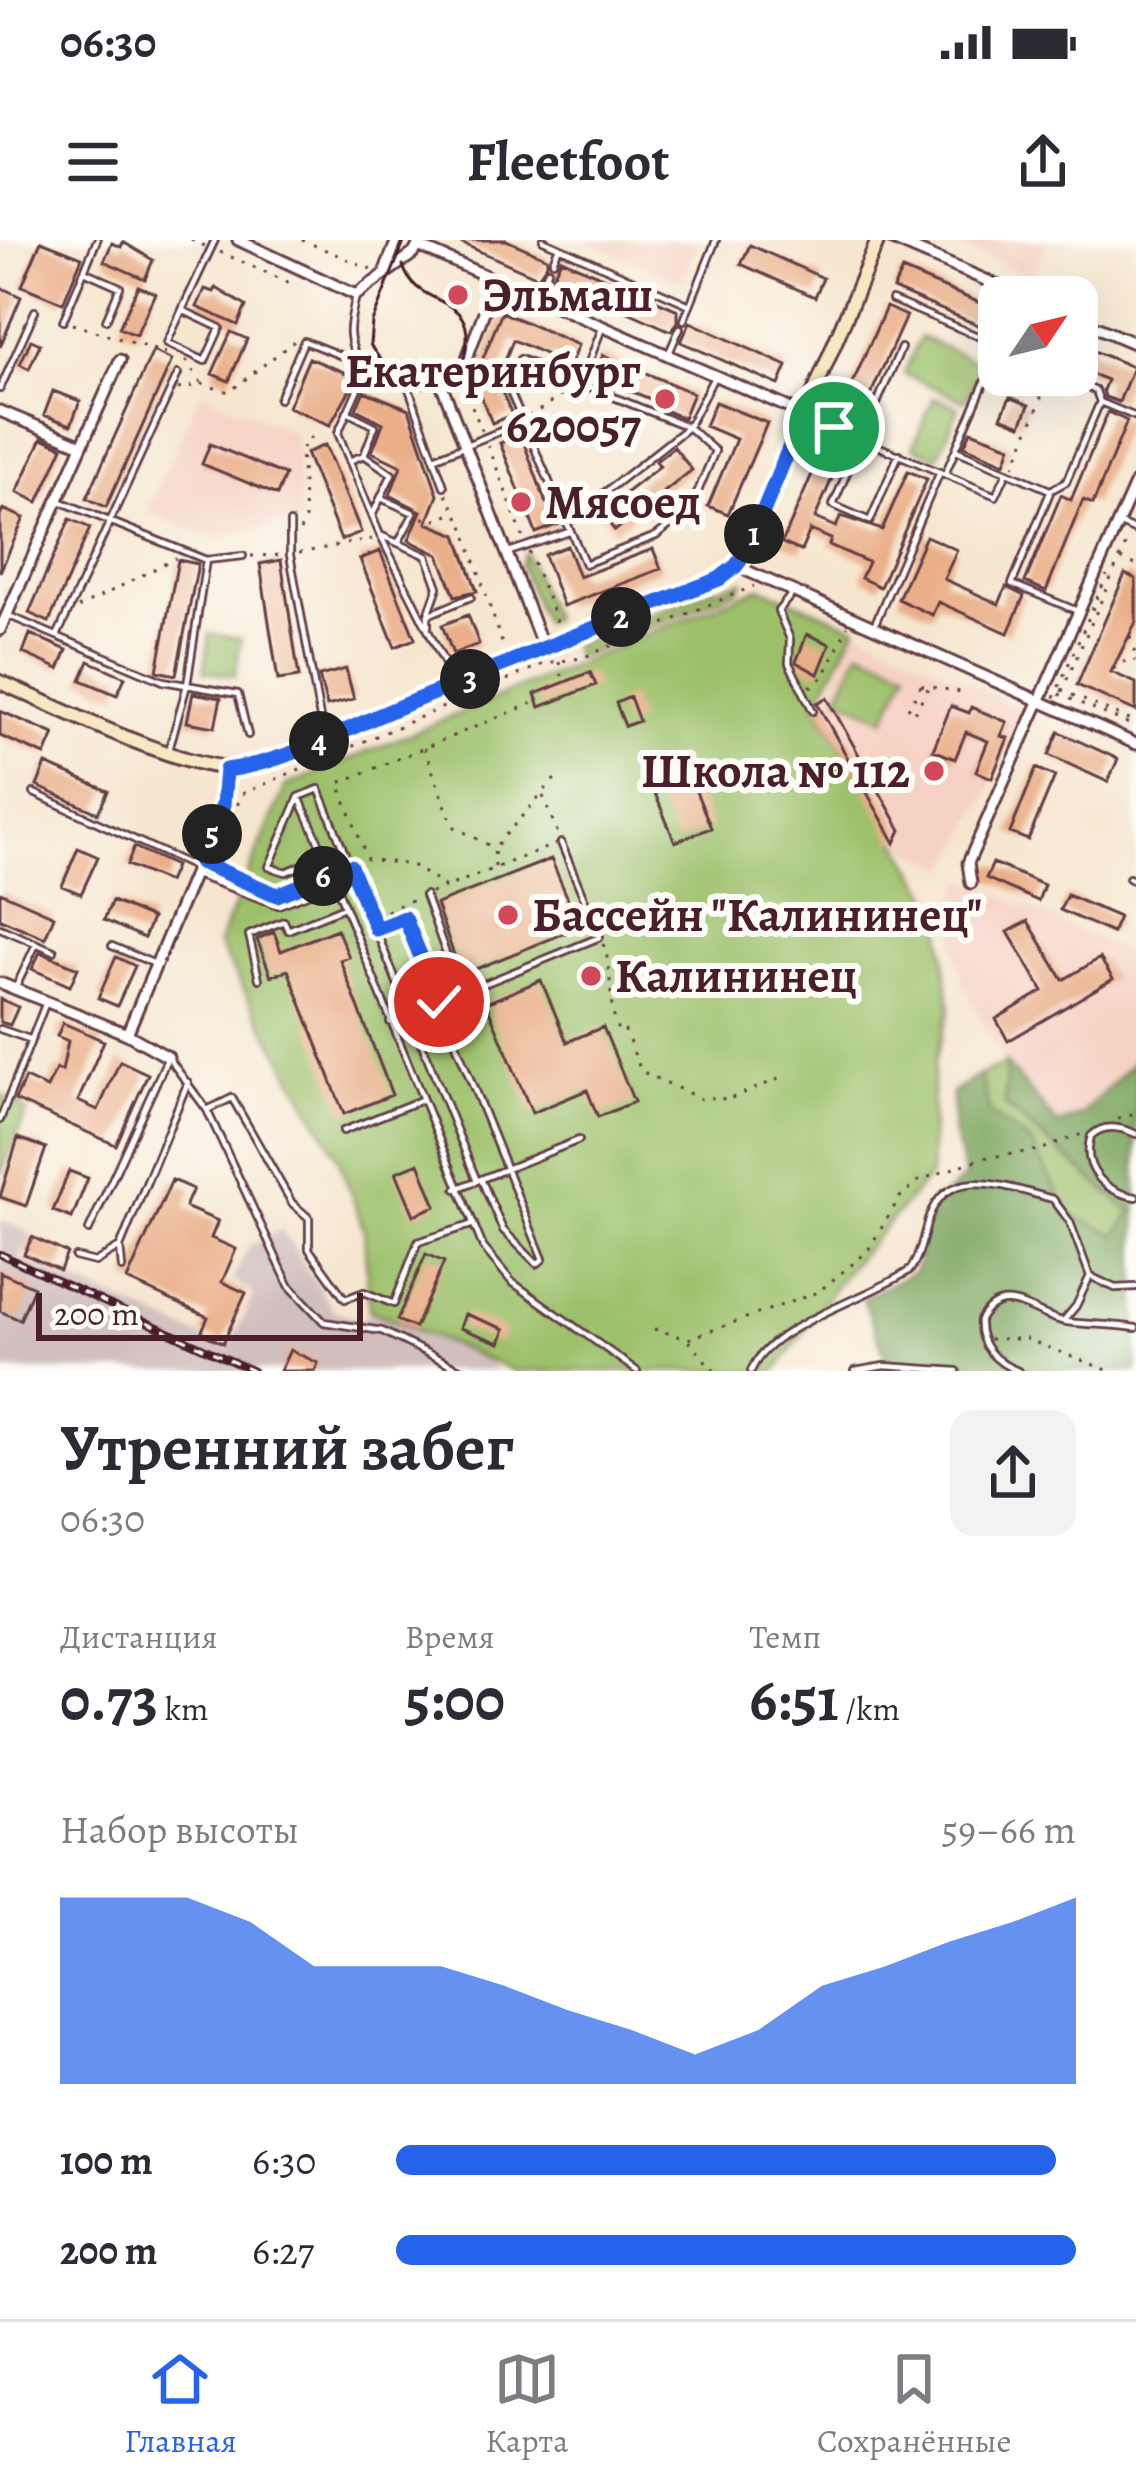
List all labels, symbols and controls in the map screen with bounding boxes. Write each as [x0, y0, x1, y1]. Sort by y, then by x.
text: 06:30 [60, 11, 156, 73]
text: Fleetfoot [467, 125, 669, 199]
icon: menu [60, 129, 126, 195]
icon: share [1010, 129, 1076, 195]
place label: Эльмаш [482, 262, 653, 328]
north arrow [978, 276, 1098, 396]
map controls [978, 276, 1098, 396]
marker: Эльмаш [445, 282, 471, 308]
place label: Екатеринбург 620057 [345, 338, 641, 459]
pin [783, 376, 885, 478]
marker: Екатеринбург 620057 [652, 386, 678, 412]
icon: arrive [801, 394, 867, 460]
place label: Мясоед [545, 469, 701, 535]
marker: Мясоед [508, 489, 534, 515]
pin: 1 [724, 504, 784, 564]
text: 1 [748, 511, 760, 556]
pin: 2 [591, 587, 651, 647]
text: 2 [613, 594, 629, 639]
pin: 3 [440, 649, 500, 709]
text: 3 [463, 656, 477, 701]
pin: 4 [289, 711, 349, 771]
text: 4 [311, 718, 327, 763]
place label: Школа № 112 [641, 738, 910, 804]
marker: Школа № 112 [921, 758, 947, 784]
pin: 5 [182, 804, 242, 864]
text: 5 [205, 811, 219, 856]
pin: 6 [293, 846, 353, 906]
text: 6 [315, 853, 331, 898]
place label: Бассейн "Калининец" [532, 882, 982, 948]
marker: Бассейн "Калининец" [495, 902, 521, 928]
place label: Калининец [615, 943, 857, 1009]
pin [388, 951, 490, 1053]
marker: Калининец [578, 963, 604, 989]
icon: check [406, 969, 472, 1035]
scale bar [36, 1287, 363, 1340]
text: 200 m [54, 1291, 139, 1336]
text: Утренний забег [60, 1402, 514, 1492]
button: share [950, 1410, 1076, 1536]
text: 06:30 [60, 1492, 145, 1545]
text: Дистанция [60, 1614, 217, 1659]
text: Время [405, 1614, 494, 1659]
text: Темп [749, 1614, 821, 1659]
text: 0.73 [60, 1659, 158, 1741]
text: 5:00 [405, 1659, 505, 1741]
text: 6:51 [749, 1659, 839, 1741]
text: km [158, 1686, 209, 1731]
text: /km [839, 1686, 900, 1731]
text: Набор высоты [60, 1803, 299, 1856]
text: 59–66 m [942, 1803, 1076, 1856]
text: 100 m [60, 2134, 153, 2187]
text: 6:30 [252, 2134, 316, 2187]
text: 200 m [60, 2224, 158, 2277]
text: 6:27 [252, 2224, 314, 2277]
tab: Главная [124, 2346, 237, 2463]
tab: Карта [485, 2346, 568, 2463]
tab: Сохранённые [817, 2346, 1012, 2463]

